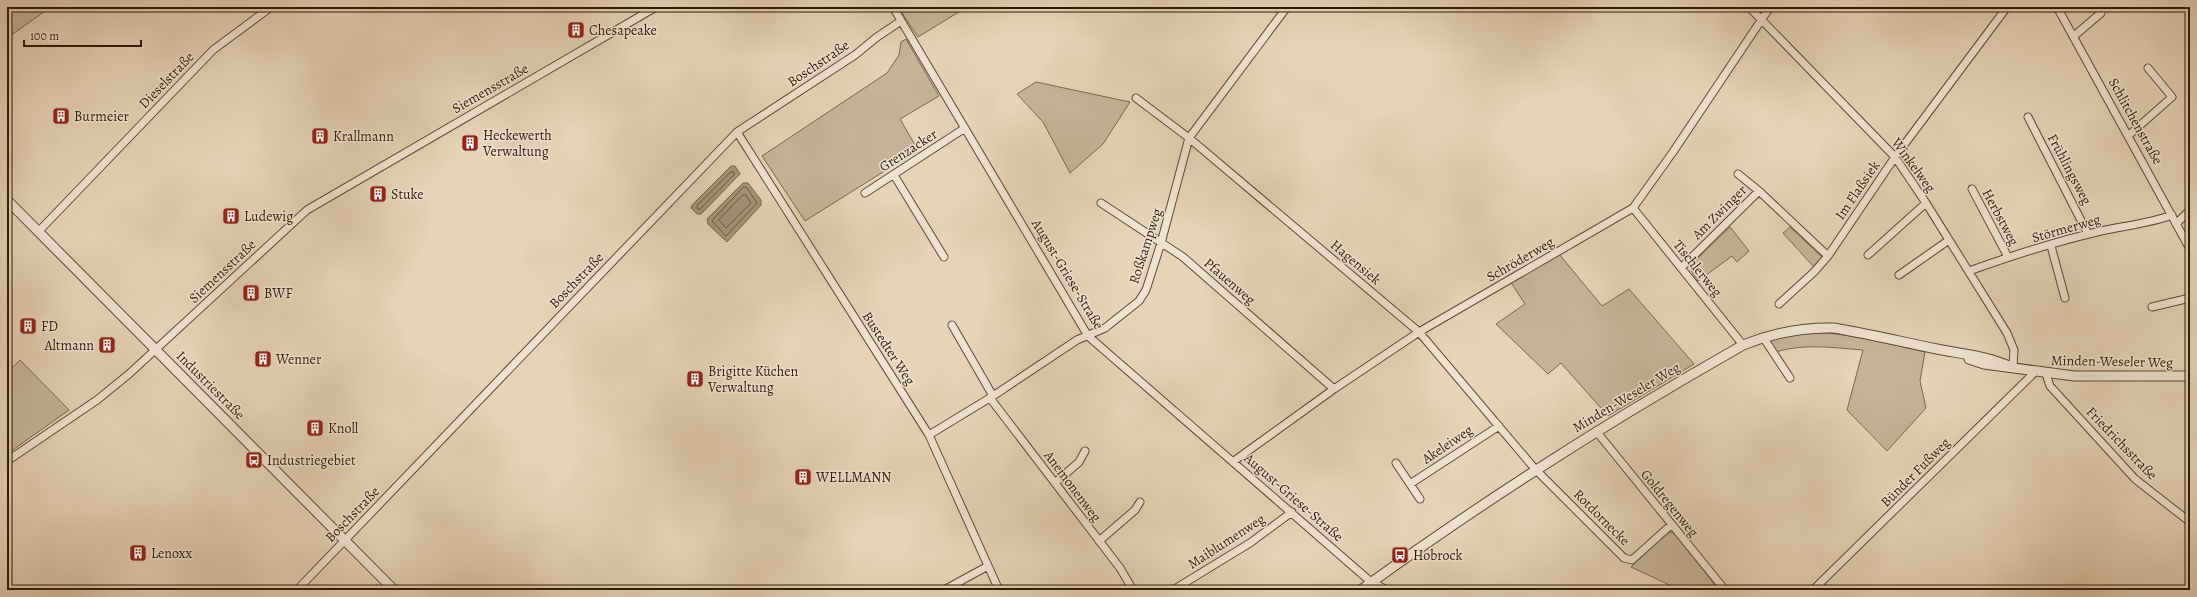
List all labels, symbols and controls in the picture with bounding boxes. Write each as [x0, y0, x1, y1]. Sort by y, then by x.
building icon: Chesapeake [566, 20, 586, 40]
place label: Chesapeake [589, 21, 657, 40]
scale bar [24, 22, 141, 48]
text: 100 m [30, 28, 59, 44]
street label: Boschstraße [784, 36, 853, 91]
street label: Dieselstraße [135, 48, 198, 113]
street label: Siemensstraße [449, 59, 532, 118]
street label: Schlitchenstraße [2104, 74, 2167, 168]
building icon: Burmeier [51, 106, 71, 126]
place label: Burmeier [74, 107, 129, 126]
street label: Grenzacker [876, 124, 941, 176]
building icon: Krallmann [310, 126, 330, 146]
place label: Heckewerth Verwaltung [482, 126, 552, 161]
place label: Krallmann [333, 127, 394, 146]
street label: Frühlingsweg [2043, 130, 2096, 208]
building icon: Heckewerth Verwaltung [460, 133, 480, 153]
street label: Winkelweg [1887, 133, 1940, 196]
street label: Im Flaßsiek [1831, 157, 1884, 224]
street label: Am Zwinger [1687, 180, 1751, 245]
building icon: Stuke [368, 184, 388, 204]
place label: Stuke [391, 185, 424, 204]
street label: Herbstweg [1978, 185, 2024, 249]
building icon: Ludewig [221, 206, 241, 226]
street label: Roßkampweg [1124, 206, 1167, 286]
place label: Ludewig [244, 207, 293, 226]
street label: Störmerweg [2030, 210, 2103, 247]
street label: August-Griese-Straße [1027, 215, 1108, 333]
street label: Schröderweg [1483, 232, 1557, 286]
street label: Siemensstraße [185, 235, 260, 307]
street label: Hagensiek [1326, 236, 1385, 289]
street label: Tischlerweg [1669, 236, 1726, 301]
street label: Boschstraße [545, 248, 608, 312]
street label: Pfauenweg [1200, 254, 1260, 309]
building icon: BWF [241, 283, 261, 303]
place label: BWF [264, 284, 293, 303]
street label: Bustedter Weg [858, 308, 919, 389]
building icon: FD [18, 316, 38, 336]
place label: FD [41, 317, 58, 336]
building icon: Altmann [97, 335, 117, 355]
place label: Altmann [44, 336, 94, 355]
street label: Industriestraße [172, 347, 249, 424]
building icon: Wenner [253, 349, 273, 369]
place label: Wenner [275, 350, 322, 369]
street label: Minden-Weseler Weg [2051, 351, 2173, 372]
street label: Minden-Weseler Weg [1569, 358, 1683, 437]
place label: Brigitte Küchen Verwaltung [707, 362, 799, 397]
building icon: Brigitte Küchen Verwaltung [685, 369, 705, 389]
street label: Friedrichsstraße [2082, 403, 2161, 484]
building icon: Knoll [305, 418, 325, 438]
place label: Knoll [328, 419, 359, 438]
street label: Akeleiweg [1417, 421, 1476, 469]
street label: Bünder Fußweg [1876, 433, 1954, 511]
street label: Anemonenweg [1039, 446, 1106, 526]
street label: August-Griese-Straße [1239, 448, 1347, 546]
bus stop icon: Industriegebiet [244, 450, 264, 470]
place label: Industriegebiet [267, 451, 356, 470]
street label: Goldregenweg [1636, 466, 1703, 541]
building icon: WELLMANN [793, 467, 813, 487]
place label: WELLMANN [815, 468, 891, 487]
street label: Boschstraße [321, 482, 384, 546]
street label: Rotdornecke [1569, 485, 1634, 550]
street label: Maiblumenweg [1184, 509, 1269, 573]
building icon: Lenoxx [128, 543, 148, 563]
place label: Lenoxx [151, 544, 192, 563]
bus stop icon: Hobrock [1390, 545, 1410, 565]
place label: Hobrock [1413, 546, 1462, 565]

